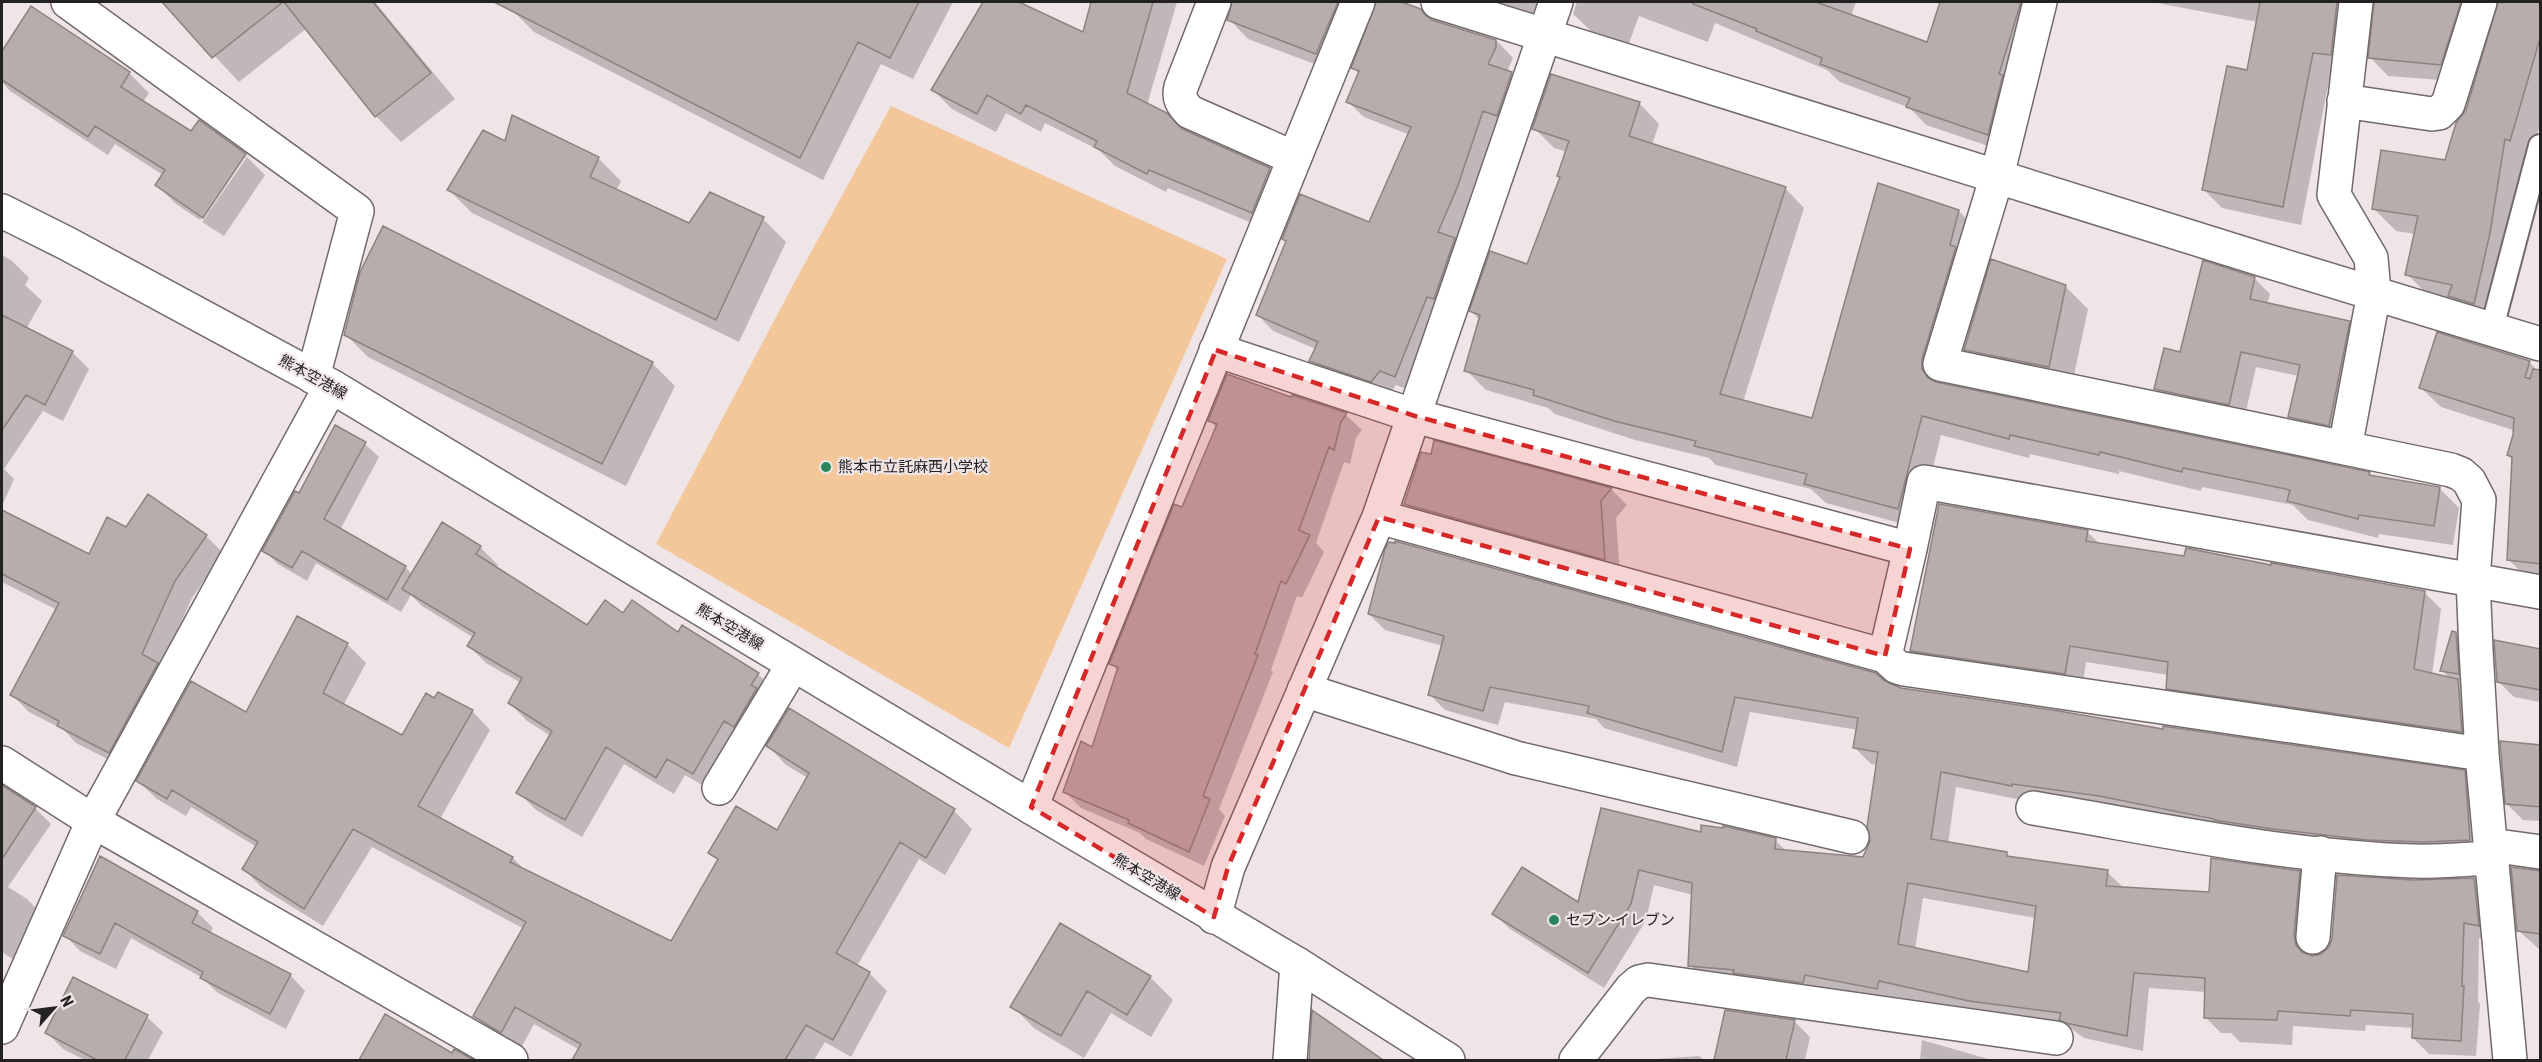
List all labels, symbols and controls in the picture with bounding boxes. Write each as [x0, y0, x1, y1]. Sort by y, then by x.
street label: 熊本空港線 [276, 351, 350, 403]
place label: 熊本市立託麻西小学校 [838, 458, 988, 476]
marker: 熊本市立託麻西小学校 [819, 460, 833, 474]
street label: 熊本空港線 [693, 600, 767, 654]
street label: 熊本空港線 [1110, 850, 1184, 904]
place label: セブン-イレブン [1566, 911, 1675, 929]
marker: セブン-イレブン [1547, 913, 1561, 927]
north arrow [24, 978, 84, 1038]
text: N [56, 992, 77, 1010]

